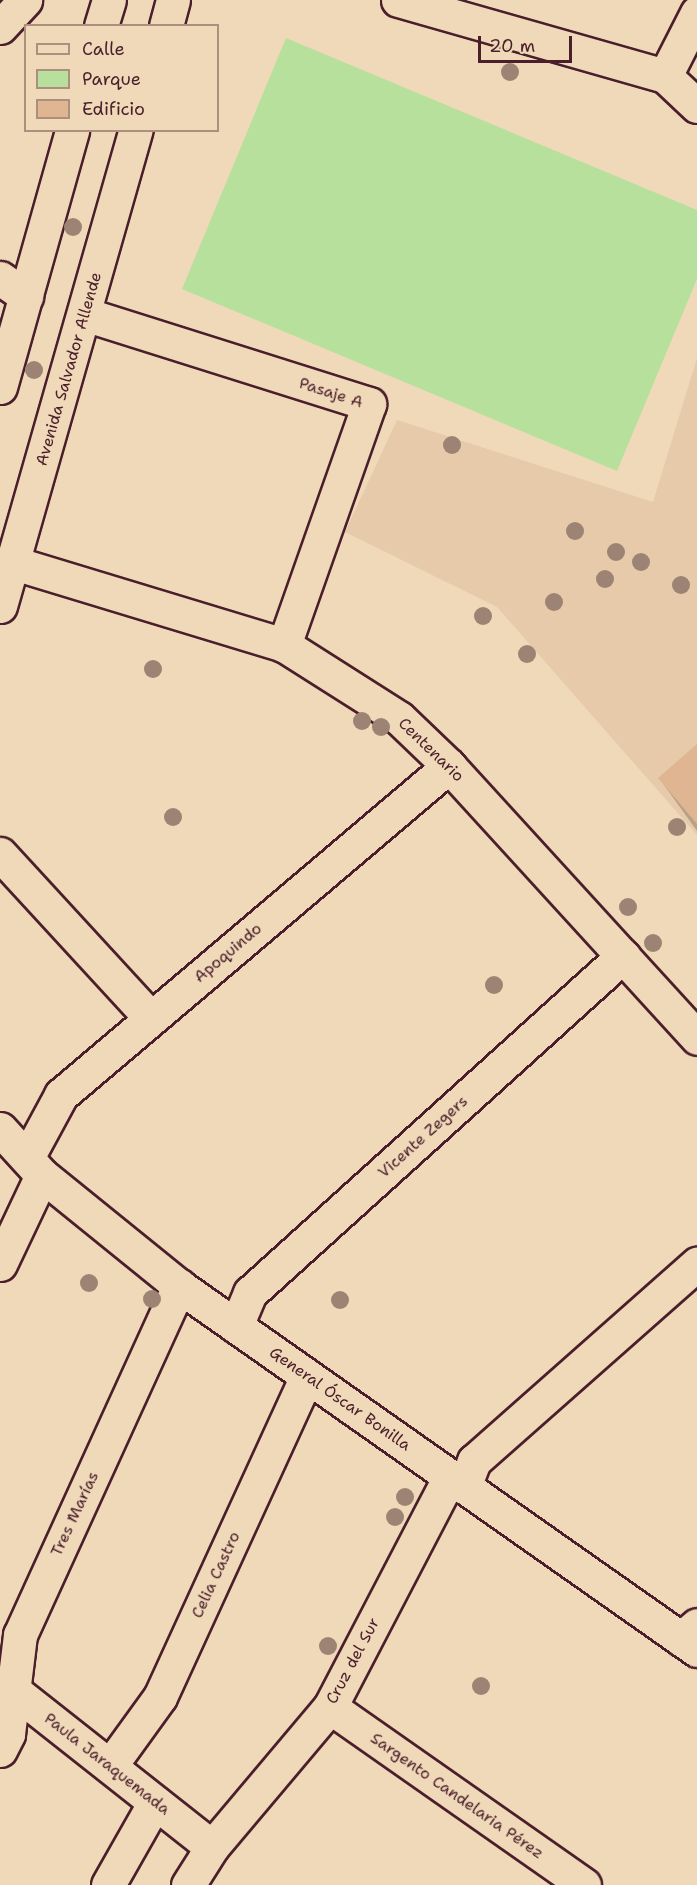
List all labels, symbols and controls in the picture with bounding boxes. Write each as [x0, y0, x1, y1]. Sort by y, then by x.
legend [24, 24, 219, 132]
scale bar [481, 24, 576, 62]
text: 20 m [489, 34, 535, 58]
text: Calle [82, 37, 125, 61]
text: Parque [82, 67, 141, 91]
text: Edificio [82, 97, 145, 121]
street label: Avenida Salvador Allende [32, 270, 106, 468]
street label: Pasaje A [297, 374, 365, 412]
street label: Centenario [394, 714, 468, 786]
street label: Apoquindo [190, 919, 266, 987]
street label: Vicente Zegers [374, 1092, 472, 1182]
street label: General Óscar Bonilla [266, 1343, 414, 1455]
street label: Tres Marías [47, 1468, 103, 1560]
street label: Celia Castro [188, 1529, 244, 1621]
street label: Cruz del Sur [322, 1615, 384, 1707]
street label: Paula Jaraquemada [40, 1709, 174, 1819]
street label: Sargento Candelaria Pérez [367, 1729, 547, 1863]

